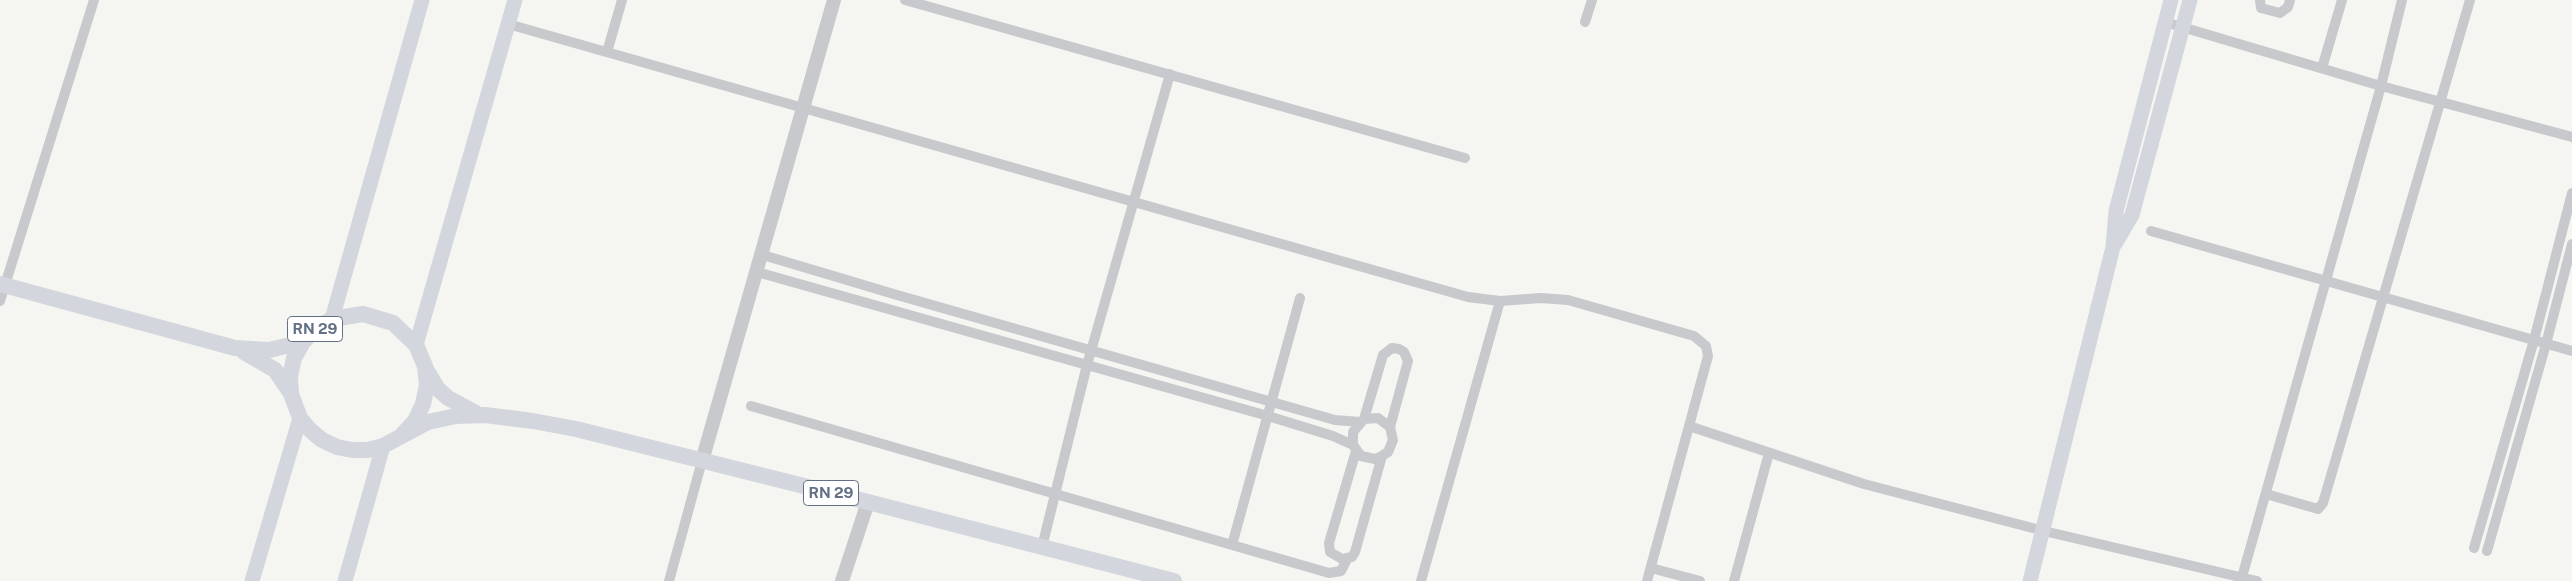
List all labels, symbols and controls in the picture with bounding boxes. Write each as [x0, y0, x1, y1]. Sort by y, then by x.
road number: RN 29 [288, 316, 342, 342]
road number: RN 29 [804, 480, 858, 506]

